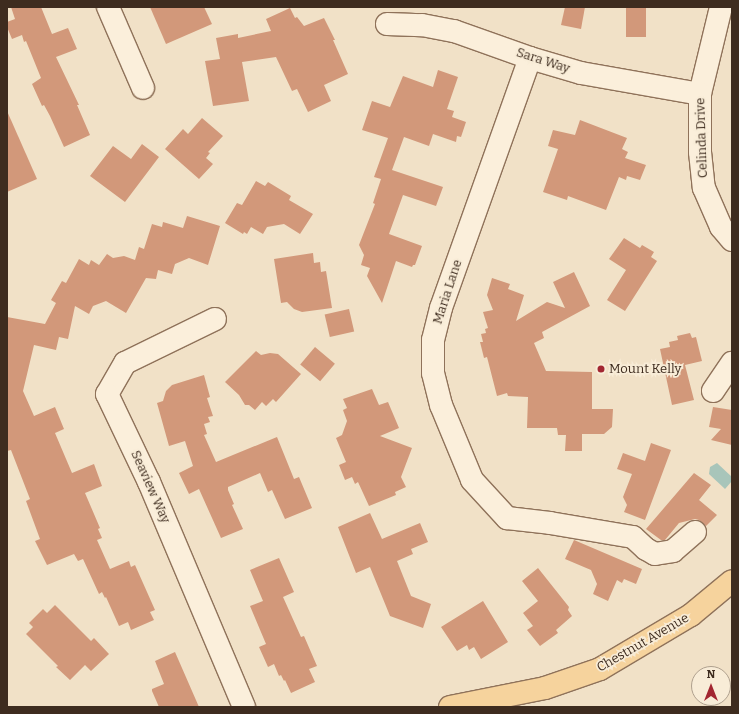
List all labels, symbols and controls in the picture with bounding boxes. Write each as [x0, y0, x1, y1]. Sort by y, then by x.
street label: Sara Way [514, 45, 572, 77]
street label: Celinda Drive [693, 98, 711, 178]
street label: Maria Lane [430, 258, 466, 326]
place label: Mount Kelly [609, 361, 681, 377]
marker: Mount Kelly [596, 364, 606, 374]
street label: Seaview Way [127, 448, 173, 526]
street label: Chestnut Avenue [594, 610, 692, 676]
north arrow [691, 666, 731, 706]
text: N [707, 668, 715, 681]

